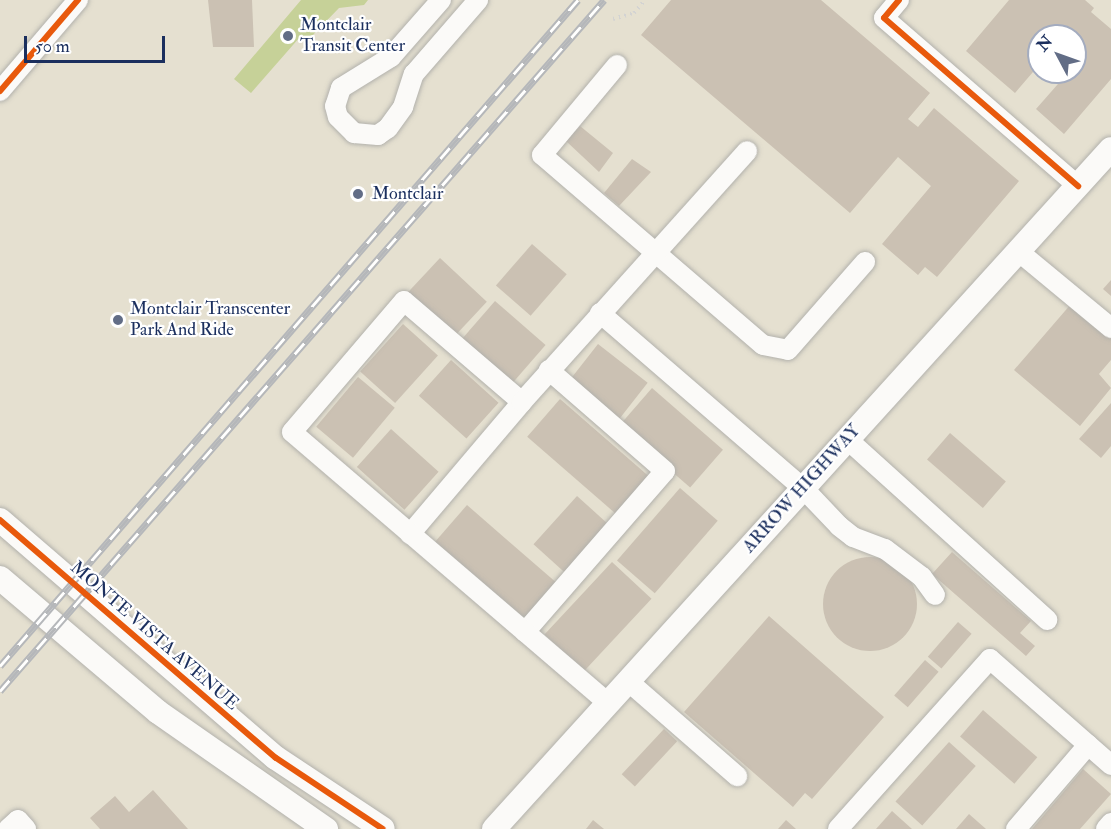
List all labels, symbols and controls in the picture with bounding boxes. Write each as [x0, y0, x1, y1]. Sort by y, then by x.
place label: Montclair Transit Center [300, 15, 405, 57]
scale bar [27, 24, 168, 62]
north arrow [1027, 24, 1087, 84]
marker: Montclair Transit Center [281, 29, 295, 43]
text: N [1033, 32, 1057, 55]
text: 50 m [35, 35, 70, 58]
place label: Montclair [372, 183, 443, 205]
marker: Montclair [349, 185, 367, 203]
place label: Montclair Transcenter Park And Ride [130, 299, 290, 342]
marker: Montclair Transcenter Park And Ride [111, 313, 125, 327]
street label: ARROW HIGHWAY [739, 420, 865, 558]
street label: MONTE VISTA AVENUE [65, 557, 243, 715]

